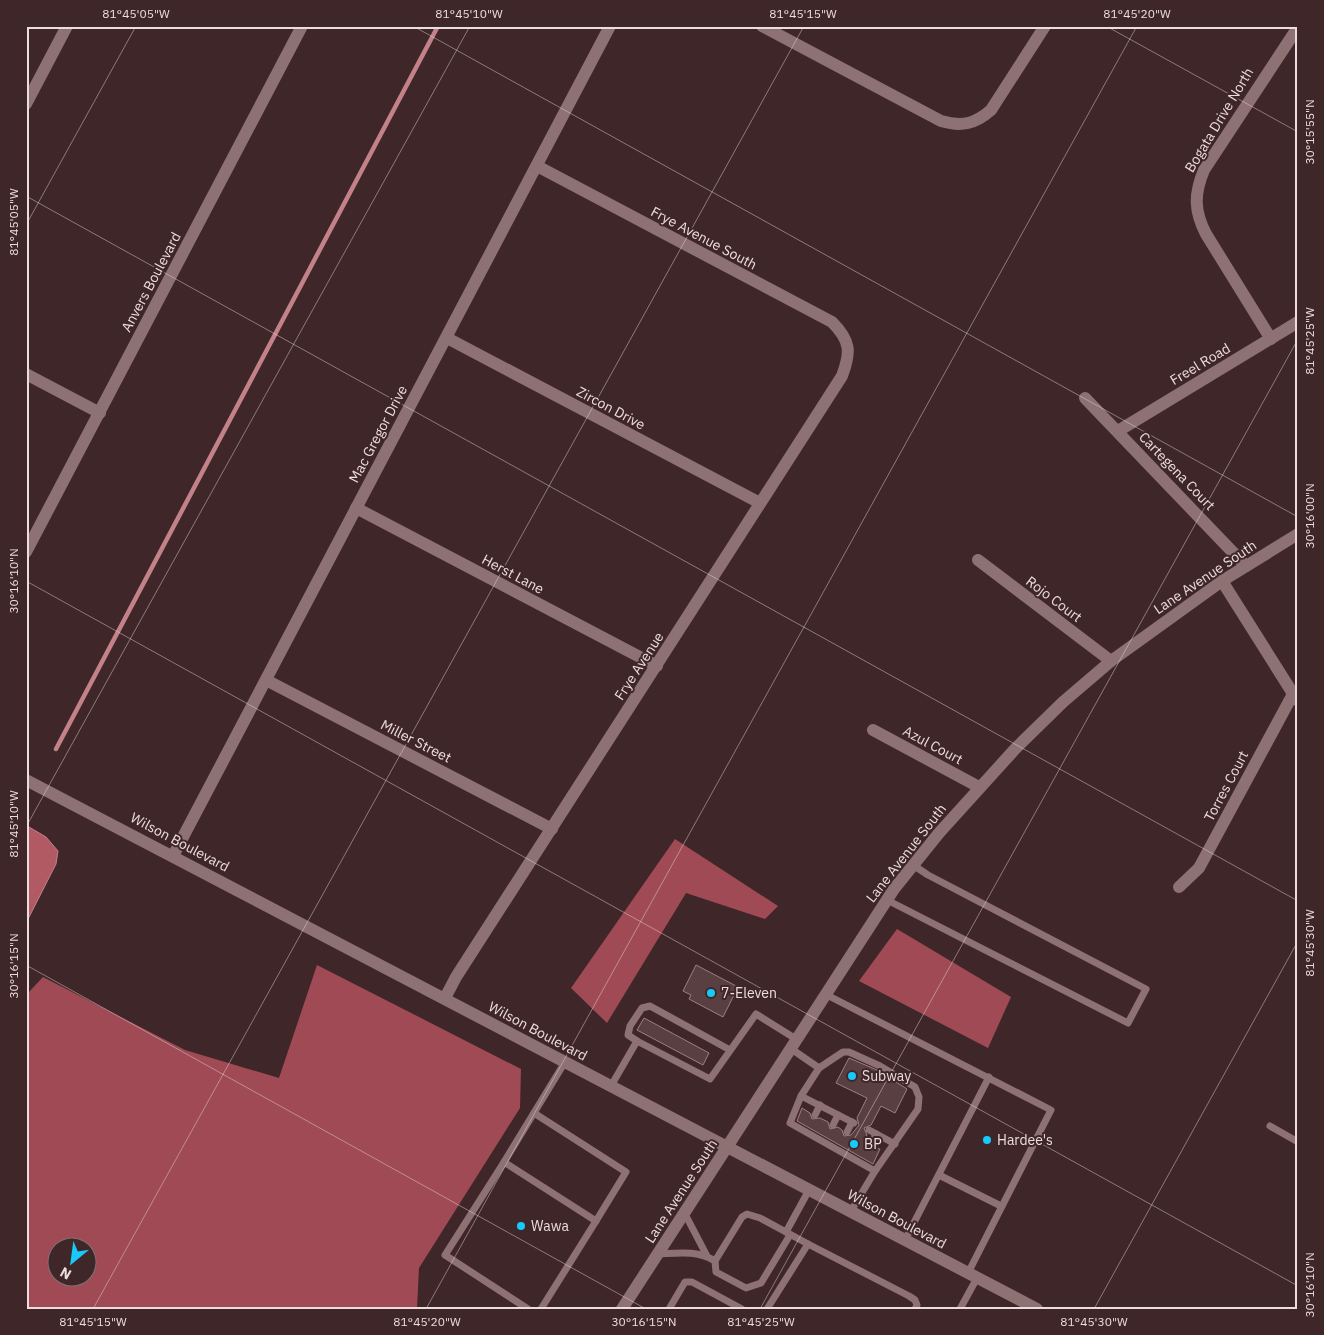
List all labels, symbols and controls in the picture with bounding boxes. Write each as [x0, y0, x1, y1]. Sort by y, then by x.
text: 81°45'05"W [102, 6, 170, 21]
text: 81°45'10"W [435, 6, 503, 21]
text: 81°45'15"W [769, 6, 837, 21]
text: 81°45'20"W [1103, 6, 1171, 21]
street label: Bogata Drive North [1181, 64, 1257, 176]
text: 30°15'55"N [1302, 99, 1317, 165]
text: 81°45'05"W [6, 188, 21, 256]
street label: Frye Avenue South [648, 202, 760, 274]
street label: Anvers Boulevard [117, 229, 185, 335]
text: 81°45'25"W [1302, 307, 1317, 375]
street label: Freel Road [1167, 339, 1233, 389]
street label: Mac Gregor Drive [345, 382, 411, 486]
street label: Zircon Drive [574, 382, 649, 434]
street label: Cartegena Court [1135, 428, 1219, 514]
text: 30°16'00"N [1302, 483, 1317, 549]
street label: Lane Avenue South [1150, 536, 1260, 618]
text: 30°16'10"N [6, 548, 21, 614]
street label: Herst Lane [479, 550, 547, 598]
street label: Rojo Court [1022, 572, 1086, 626]
street label: Frye Avenue [610, 628, 668, 703]
street label: Miller Street [378, 716, 454, 767]
street label: Azul Court [900, 722, 966, 768]
street label: Torres Court [1200, 747, 1252, 824]
text: 81°45'10"W [6, 790, 21, 858]
street label: Lane Avenue South [862, 800, 950, 906]
street label: Wilson Boulevard [127, 808, 233, 876]
text: 81°45'30"W [1302, 909, 1317, 977]
text: 30°16'15"N [6, 933, 21, 999]
place label: 7-Eleven [721, 984, 777, 1002]
marker: 7-Eleven [705, 987, 717, 999]
street label: Wilson Boulevard [485, 997, 591, 1065]
place label: Subway [862, 1067, 911, 1085]
marker: Subway [846, 1070, 858, 1082]
place label: Hardee's [997, 1131, 1053, 1149]
marker: Hardee's [981, 1134, 993, 1146]
place label: BP [864, 1135, 882, 1153]
street label: Lane Avenue South [641, 1136, 721, 1246]
marker: BP [848, 1138, 860, 1150]
street label: Wilson Boulevard [844, 1185, 950, 1253]
place label: Wawa [531, 1217, 569, 1235]
marker: Wawa [515, 1220, 527, 1232]
north arrow [48, 1238, 98, 1288]
text: 30°16'10"N [1302, 1252, 1317, 1318]
text: N [57, 1263, 74, 1284]
text: 81°45'15"W [59, 1314, 127, 1329]
text: 81°45'20"W [393, 1314, 461, 1329]
text: 30°16'15"N [611, 1314, 677, 1329]
text: 81°45'25"W [727, 1314, 795, 1329]
text: 81°45'30"W [1060, 1314, 1128, 1329]

